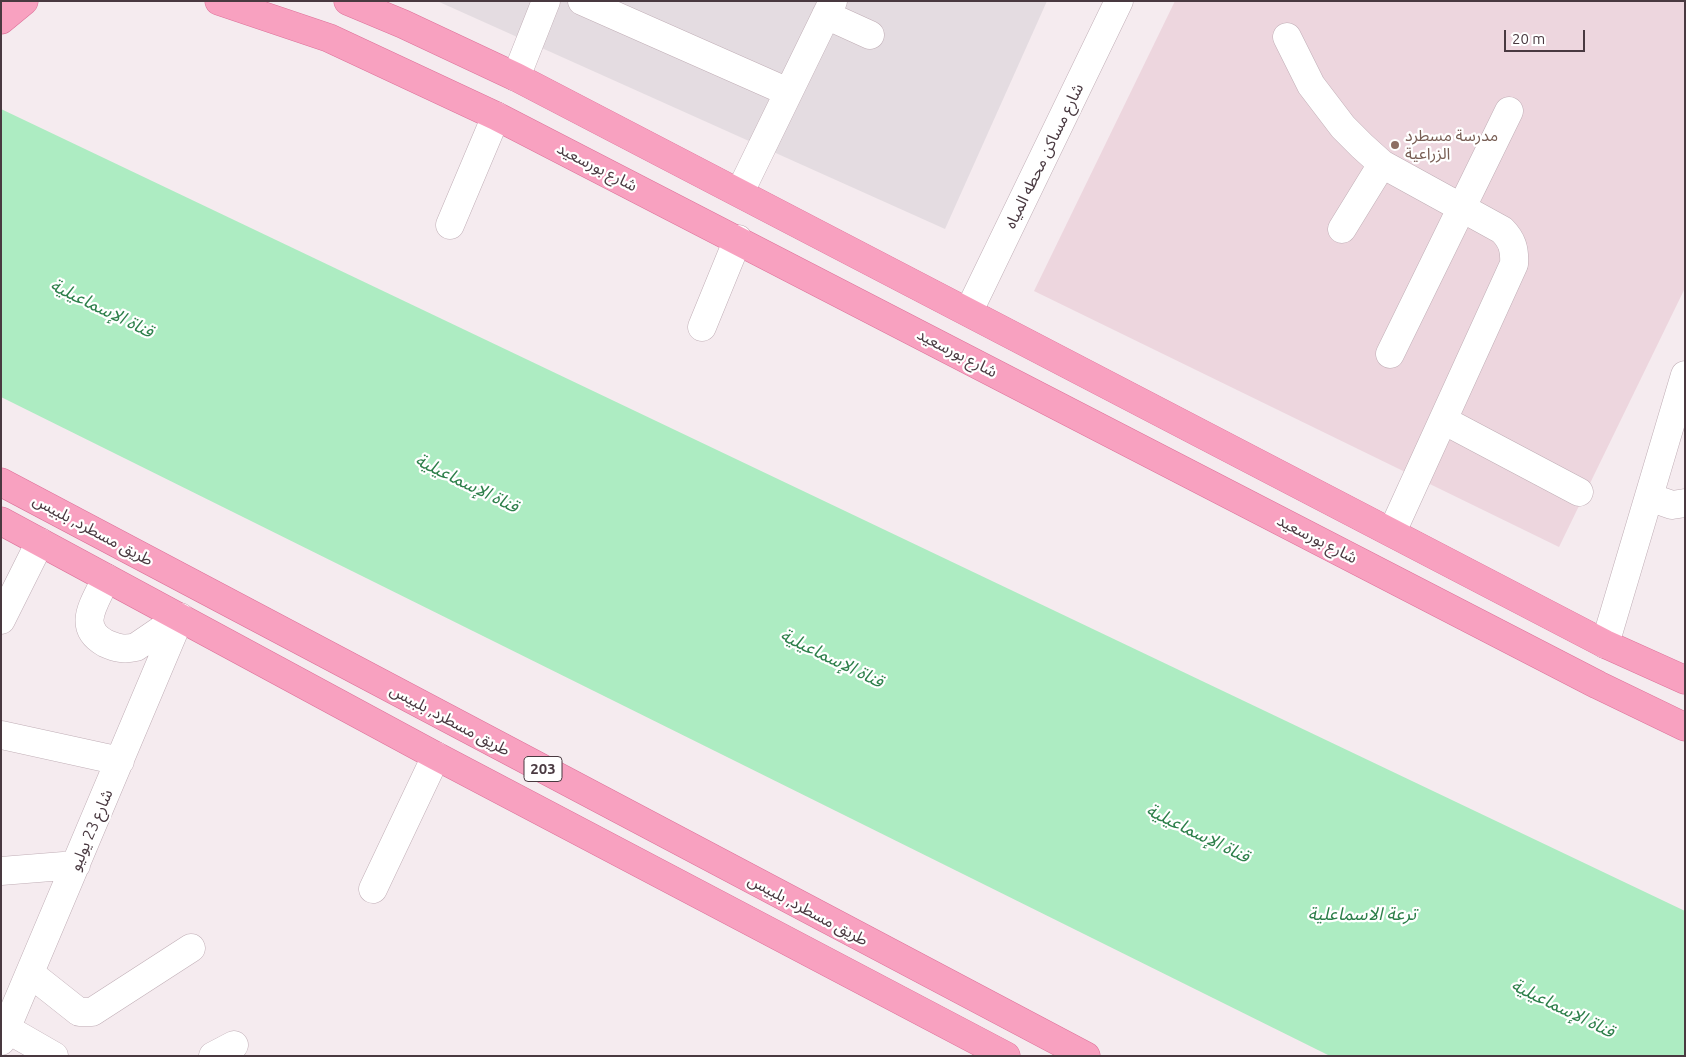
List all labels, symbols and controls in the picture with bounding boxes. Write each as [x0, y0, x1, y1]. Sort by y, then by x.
scale bar [1506, 20, 1587, 52]
text: 20 m [1512, 30, 1545, 47]
street label: شارع مساكن محطه المياه [1000, 80, 1088, 232]
place label: مدرسة مسطرد الزراعية [1405, 126, 1498, 164]
street label: شارع بورسعيد [554, 139, 640, 195]
marker: مدرسة مسطرد الزراعية [1389, 139, 1401, 151]
water label: قناة الإسماعيلية [47, 274, 157, 342]
street label: شارع بورسعيد [914, 325, 1000, 381]
water label: قناة الإسماعيلية [412, 449, 522, 517]
street label: طريق مسطرد, بلبيس [30, 490, 156, 570]
street label: شارع بورسعيد [1274, 511, 1360, 567]
water label: قناة الإسماعيلية [777, 624, 887, 692]
street label: طريق مسطرد, بلبيس [387, 680, 513, 760]
road number: 203 [524, 756, 562, 782]
street label: شارع 23 يوليو [65, 786, 117, 874]
water label: قناة الإسماعيلية [1143, 799, 1253, 867]
street label: طريق مسطرد, بلبيس [745, 870, 871, 950]
water label: ترعة الاسماعلية [1308, 903, 1416, 925]
water label: قناة الإسماعيلية [1508, 974, 1618, 1042]

